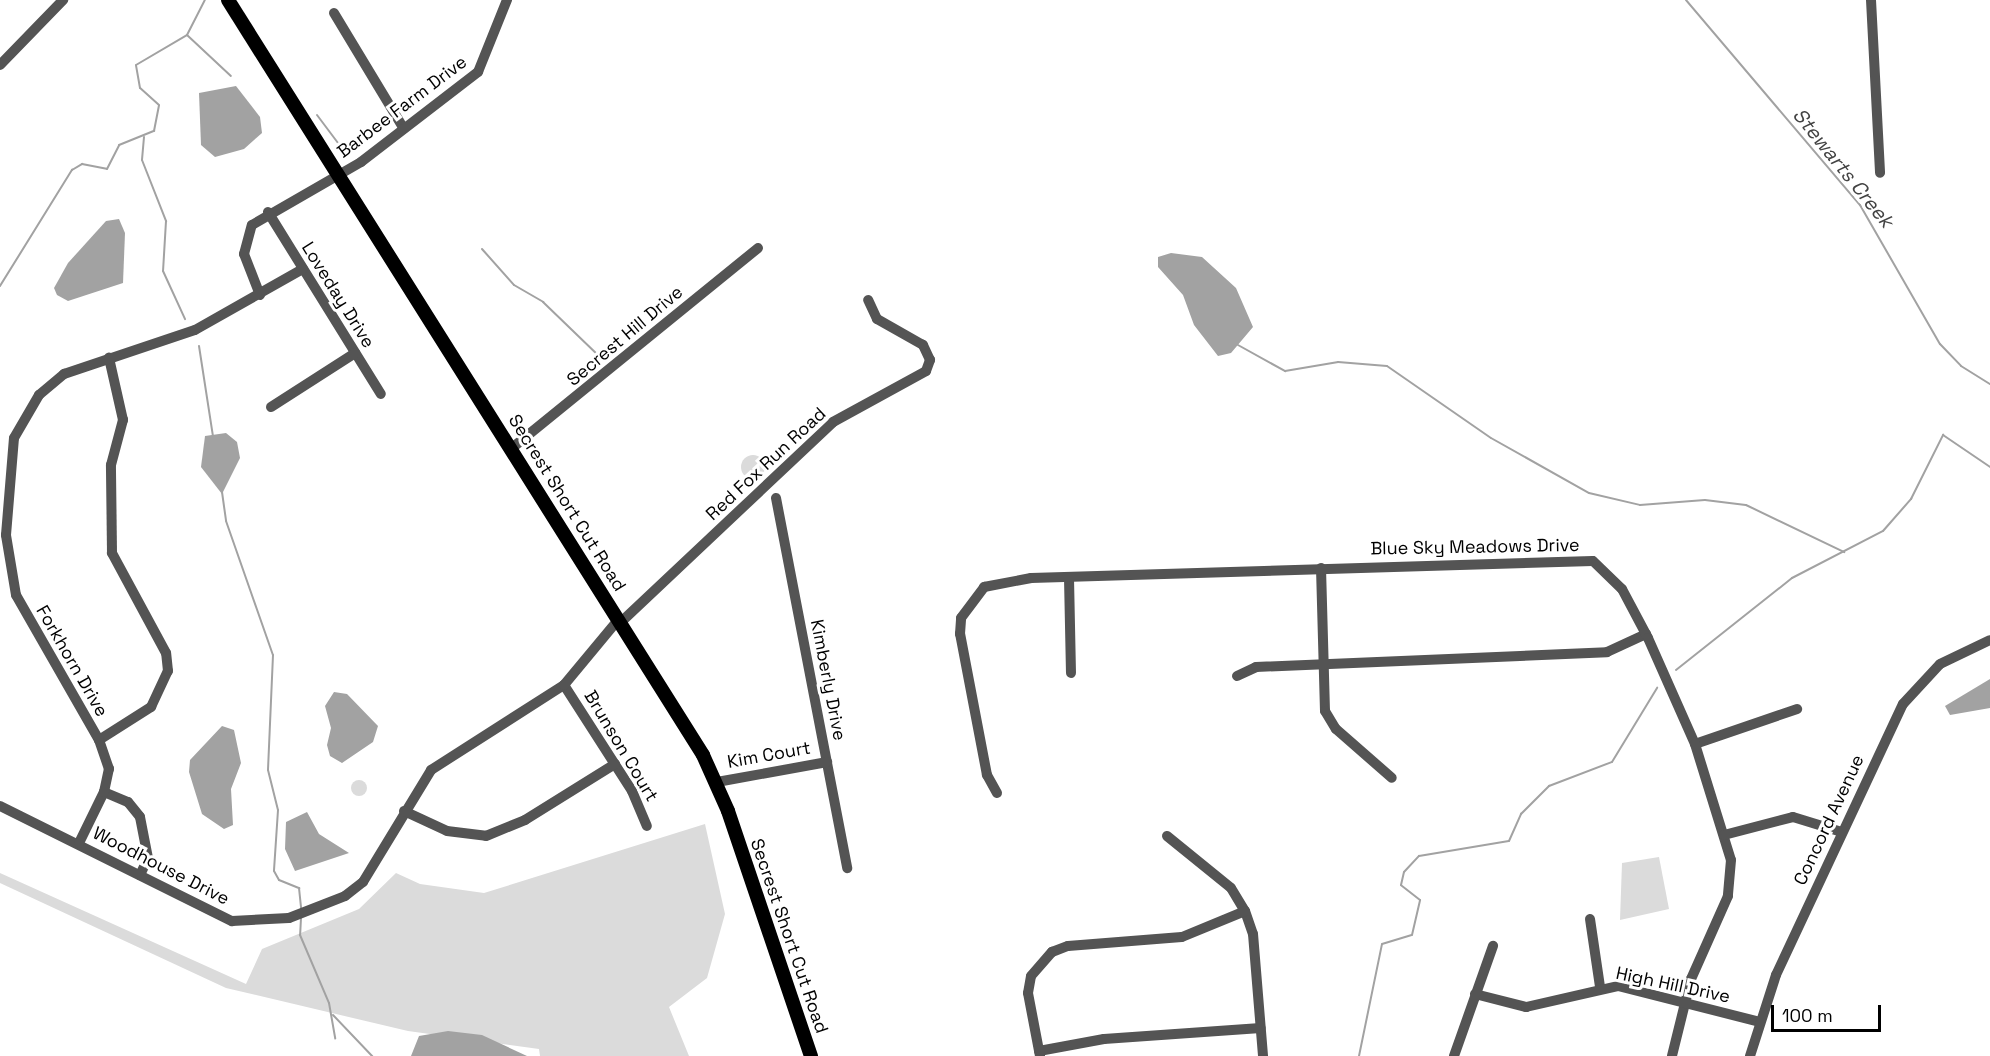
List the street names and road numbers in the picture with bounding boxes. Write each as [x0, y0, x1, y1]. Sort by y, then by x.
street label: Barbee Farm Drive [333, 51, 471, 163]
street label: Loveday Drive [297, 238, 379, 352]
street label: Secrest Hill Drive [563, 281, 687, 391]
street label: Red Fox Run Road [702, 403, 830, 525]
street label: Secrest Short Cut Road [504, 411, 630, 595]
street label: Blue Sky Meadows Drive [1370, 534, 1580, 560]
street label: Forkhorn Drive [31, 602, 113, 720]
street label: Kimberly Drive [806, 618, 850, 742]
street label: Brunson Court [579, 687, 663, 805]
street label: Kim Court [726, 737, 812, 773]
street label: Concord Avenue [1789, 751, 1869, 889]
street label: Woodhouse Drive [89, 822, 233, 910]
street label: Secrest Short Cut Road [746, 836, 832, 1036]
street label: High Hill Drive [1614, 962, 1732, 1008]

